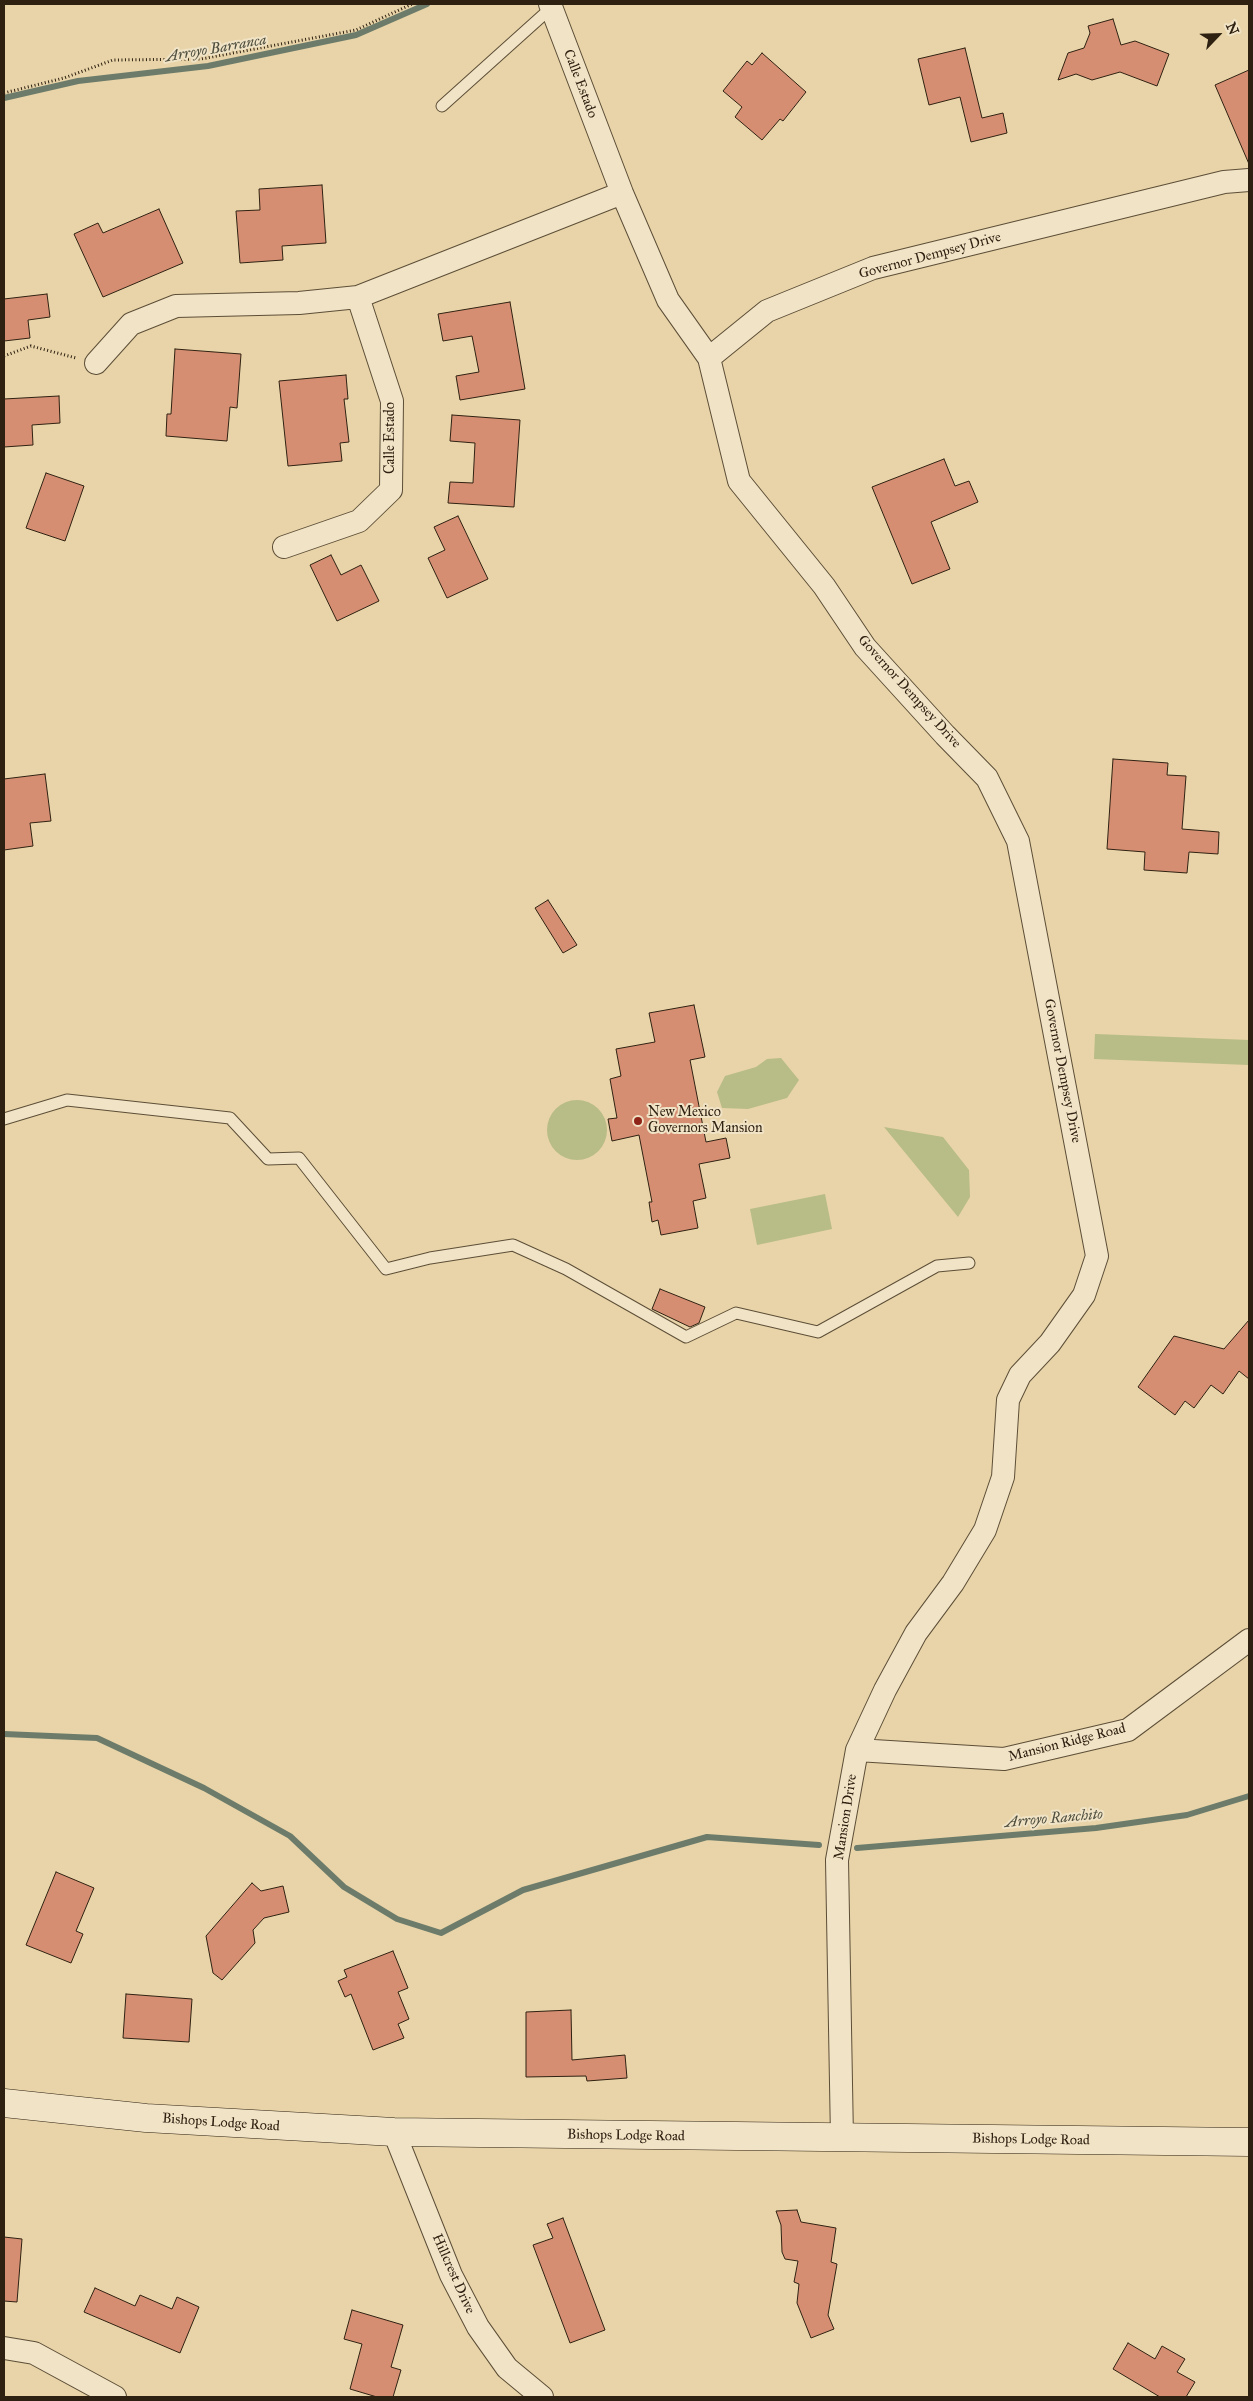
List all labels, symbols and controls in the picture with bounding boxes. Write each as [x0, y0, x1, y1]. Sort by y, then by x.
north arrow [1193, 10, 1243, 60]
text: N [1222, 20, 1242, 38]
water label: Arroyo Barranca [164, 31, 268, 67]
street label: Calle Estado [559, 47, 601, 121]
street label: Governor Dempsey Drive [857, 229, 1003, 283]
street label: Calle Estado [383, 402, 399, 474]
street label: Governor Dempsey Drive [854, 632, 964, 752]
street label: Governor Dempsey Drive [1040, 998, 1084, 1144]
place label: New Mexico Governors Mansion [648, 1105, 763, 1138]
marker: New Mexico Governors Mansion [632, 1115, 644, 1127]
street label: Mansion Ridge Road [1007, 1720, 1127, 1766]
street label: Mansion Drive [831, 1773, 861, 1861]
water label: Arroyo Ranchito [1004, 1806, 1104, 1832]
street label: Bishops Lodge Road [162, 2111, 280, 2135]
street label: Bishops Lodge Road [567, 2127, 685, 2145]
street label: Bishops Lodge Road [972, 2131, 1090, 2149]
street label: Hillcrest Drive [428, 2231, 478, 2317]

